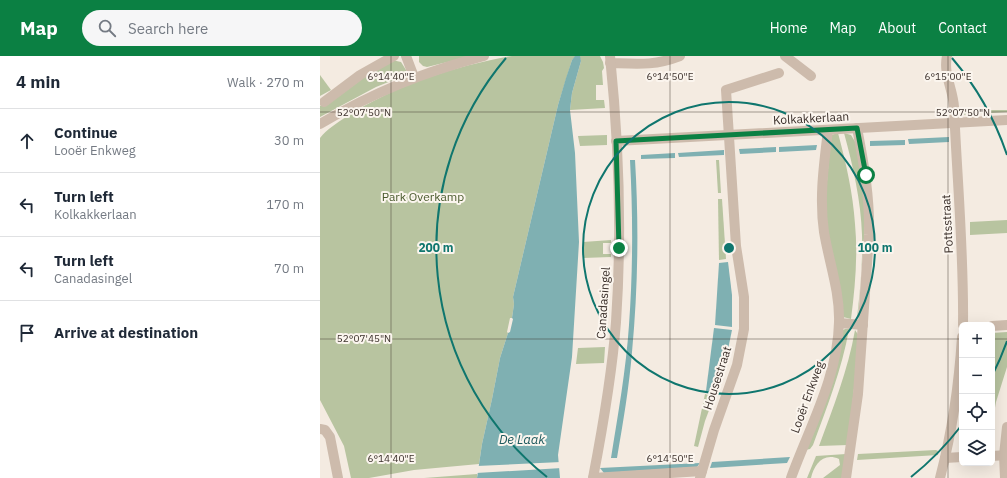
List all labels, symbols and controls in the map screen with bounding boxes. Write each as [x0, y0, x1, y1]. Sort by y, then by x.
search box [82, 10, 362, 46]
text: Map [20, 16, 58, 40]
icon: search [96, 17, 118, 39]
text: Search here [128, 19, 208, 38]
text: Home [770, 19, 807, 37]
text: Map [829, 19, 856, 37]
text: About [878, 19, 916, 37]
text: Contact [938, 19, 987, 37]
text: 6°14'40"E [367, 70, 415, 83]
text: 6°14'50"E [646, 70, 694, 83]
text: 6°15'00"E [924, 70, 972, 83]
text: 4 min [16, 71, 60, 93]
text: Walk · 270 m [227, 74, 304, 91]
text: 52°07'50"N [337, 106, 391, 119]
text: 52°07'50"N [936, 106, 990, 119]
street label: Kolkakkerlaan [773, 109, 849, 127]
text: Continue [54, 123, 118, 142]
icon: ahead [16, 130, 38, 152]
text: 30 m [274, 132, 304, 149]
text: Looër Enkweg [54, 142, 136, 159]
route start [857, 166, 875, 184]
text: Turn left [54, 187, 114, 206]
park label: Park Overkamp [382, 189, 464, 204]
icon: left [16, 194, 38, 216]
street label: Pottsstraat [938, 194, 956, 254]
text: 170 m [266, 196, 304, 213]
text: Kolkakkerlaan [54, 206, 137, 223]
route end [610, 239, 628, 257]
text: 200 m [418, 240, 454, 255]
text: 100 m [857, 240, 893, 255]
centre of rings [722, 241, 736, 255]
text: Turn left [54, 251, 114, 270]
icon: left [16, 258, 38, 280]
text: 70 m [274, 260, 304, 277]
street label: Canadasingel [593, 266, 613, 340]
text: Canadasingel [54, 270, 132, 287]
icon: arrive [16, 322, 38, 344]
map controls [959, 322, 995, 466]
button: + [959, 322, 995, 358]
text: Arrive at destination [54, 323, 198, 342]
text: 52°07'45"N [337, 332, 391, 345]
street label: Housestraat [700, 344, 734, 412]
street label: Looër Enkweg [787, 358, 827, 435]
button: − [959, 358, 995, 394]
button: locate [959, 394, 995, 430]
button: layers [959, 430, 995, 466]
water label: De Laak [499, 431, 545, 448]
text: 6°14'40"E [367, 452, 415, 465]
text: 6°14'50"E [646, 452, 694, 465]

